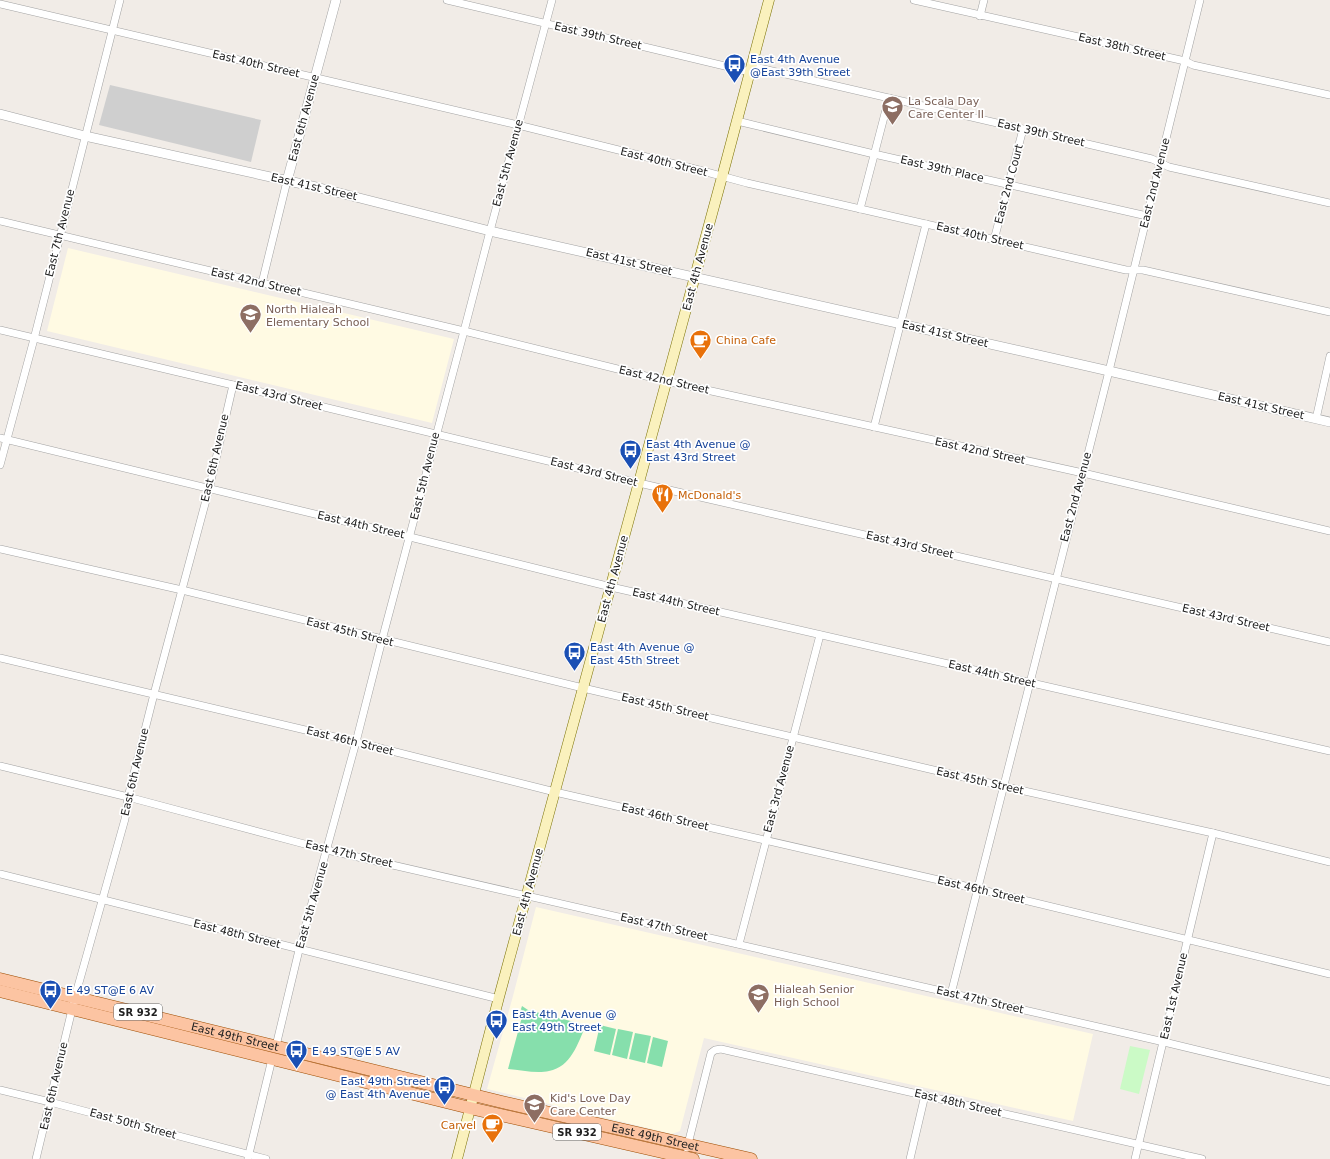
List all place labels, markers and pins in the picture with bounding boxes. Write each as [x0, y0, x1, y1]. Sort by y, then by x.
bus stop icon: East 4th Avenue @East 39th Street [722, 52, 748, 85]
place label: East 4th Avenue @East 39th Street [750, 53, 851, 79]
school or university icon: La Scala Day Care Center II [879, 94, 905, 127]
place label: La Scala Day Care Center II [908, 95, 984, 121]
school or university icon: North Hialeah Elementary School [238, 302, 264, 335]
place label: North Hialeah Elementary School [266, 303, 369, 329]
cafe icon: China Cafe [687, 327, 713, 360]
place label: China Cafe [716, 334, 776, 347]
bus stop icon: East 4th Avenue @ East 43rd Street [617, 437, 643, 470]
place label: East 4th Avenue @ East 43rd Street [646, 438, 750, 464]
restaurant icon: McDonald's [650, 482, 676, 515]
place label: McDonald's [678, 489, 742, 502]
bus stop icon: East 4th Avenue @ East 45th Street [562, 640, 588, 673]
place label: East 4th Avenue @ East 45th Street [590, 641, 694, 667]
bus stop icon: E 49 ST@E 6 AV [38, 977, 64, 1010]
school or university icon: Hialeah Senior High School [746, 982, 772, 1015]
place label: Hialeah Senior High School [774, 983, 855, 1009]
place label: E 49 ST@E 6 AV [66, 984, 154, 997]
bus stop icon: East 4th Avenue @ East 49th Street [484, 1007, 510, 1040]
place label: East 4th Avenue @ East 49th Street [512, 1008, 616, 1034]
bus stop icon: E 49 ST@E 5 AV [283, 1038, 309, 1071]
place label: E 49 ST@E 5 AV [312, 1045, 400, 1058]
bus stop icon: East 49th Street @ East 4th Avenue [432, 1074, 458, 1107]
place label: East 49th Street @ East 4th Avenue [326, 1075, 431, 1101]
school or university icon: Kid's Love Day Care Center [521, 1091, 547, 1124]
place label: Kid's Love Day Care Center [550, 1092, 631, 1118]
cafe icon: Carvel [479, 1112, 505, 1145]
place label: Carvel [441, 1119, 476, 1132]

